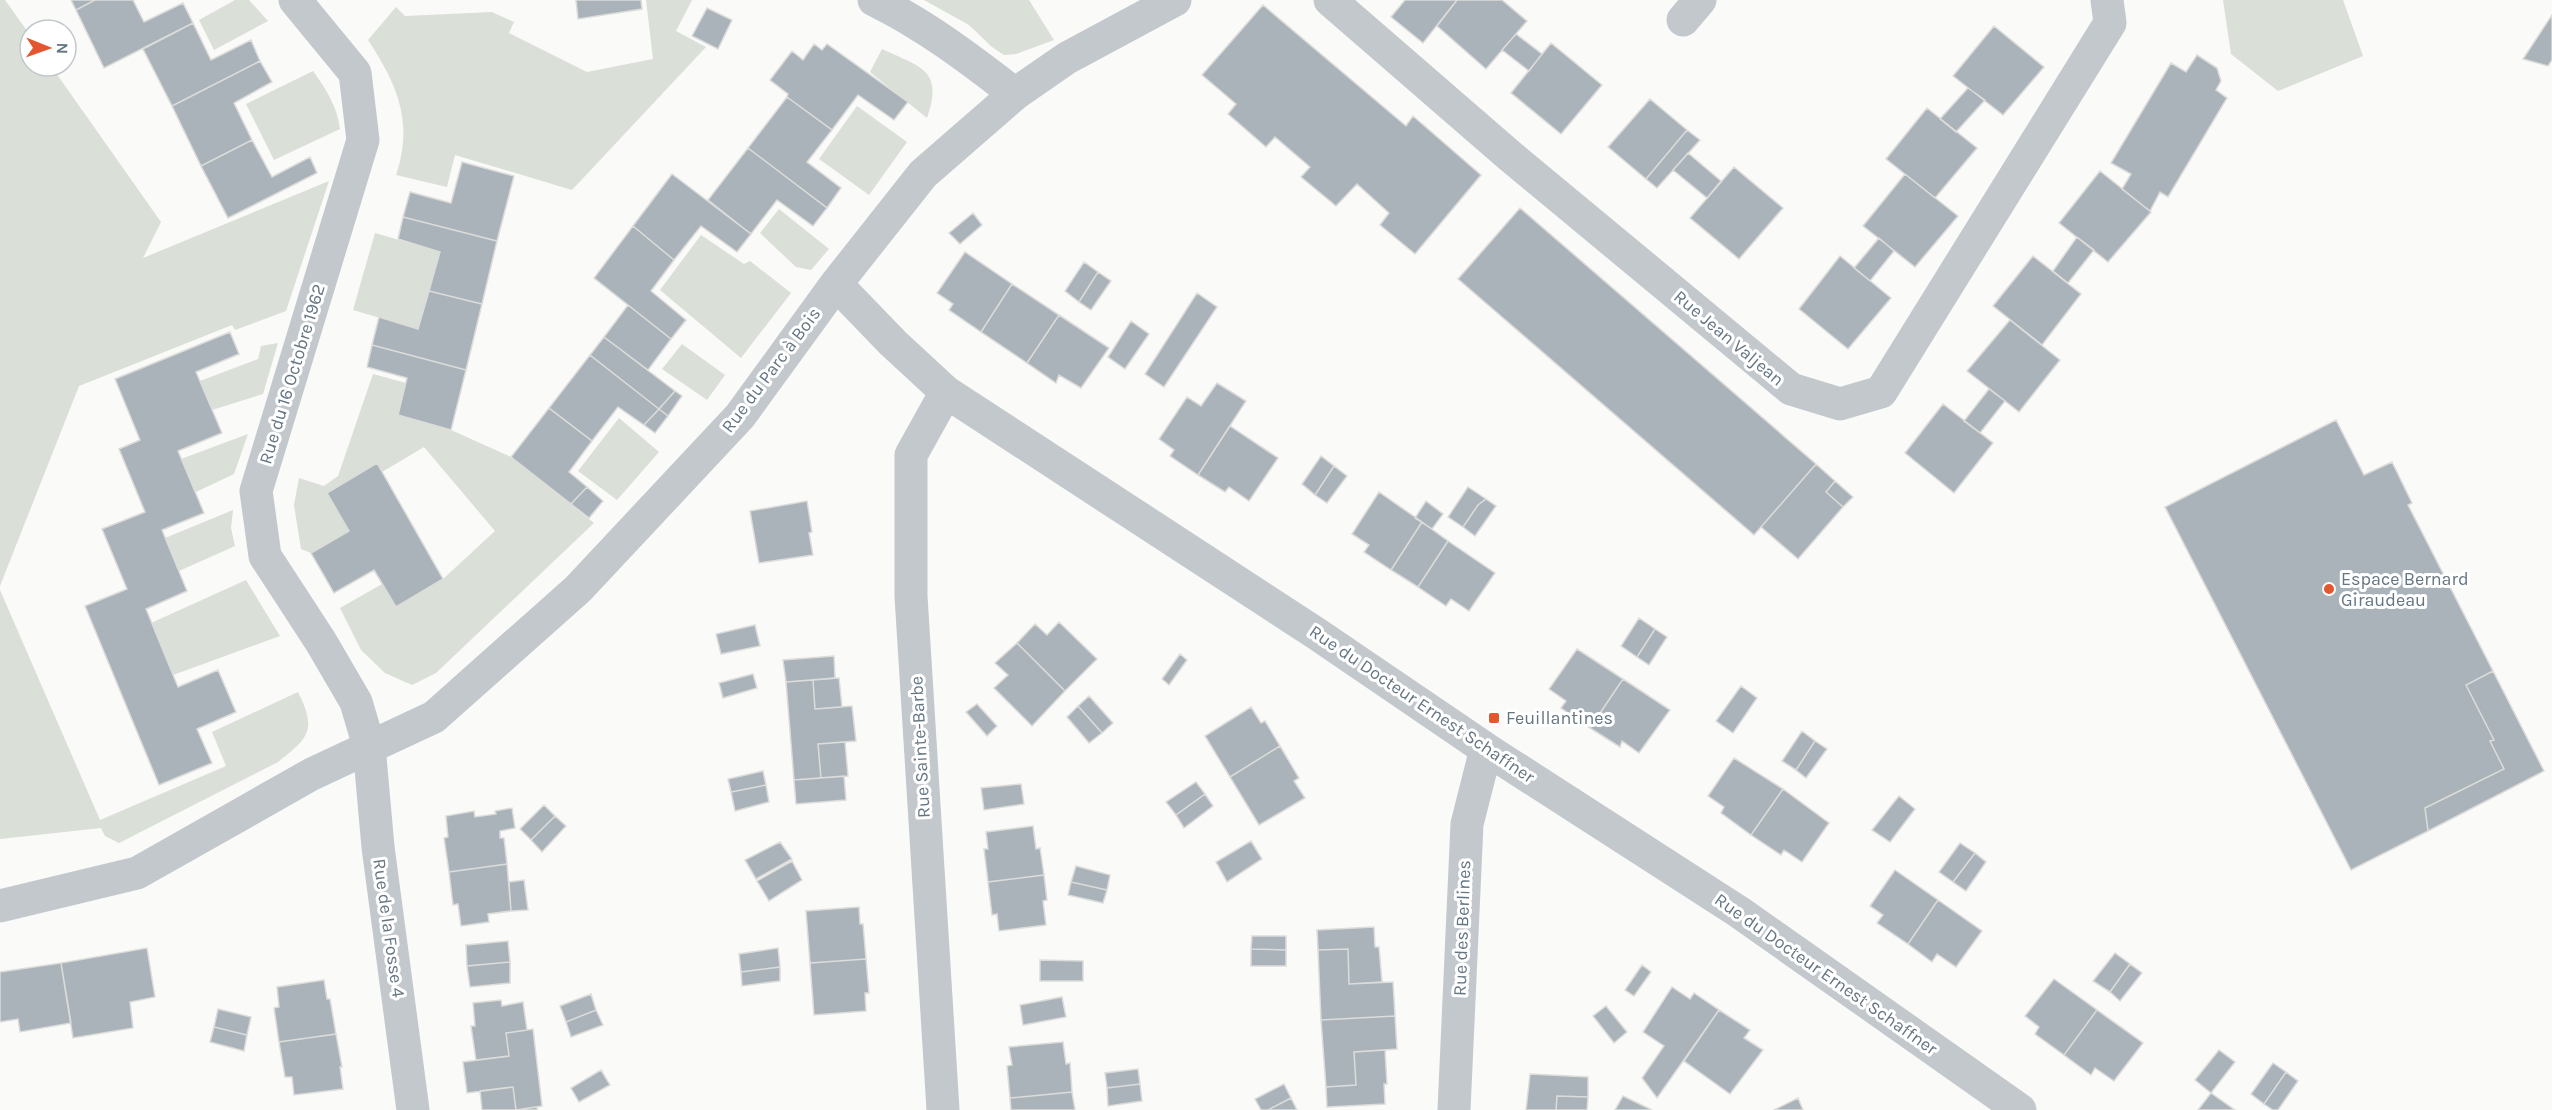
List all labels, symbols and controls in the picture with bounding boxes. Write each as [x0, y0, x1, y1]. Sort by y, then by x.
north arrow [18, 18, 78, 78]
text: N [53, 42, 72, 54]
street label: Rue du 16 Octobre 1962 [254, 281, 330, 467]
street label: Rue Jean Valjean [1669, 285, 1789, 391]
street label: Rue du Parc à Bois [717, 303, 825, 437]
place label: Espace Bernard Giraudeau [2341, 568, 2469, 611]
marker: Espace Bernard Giraudeau [2322, 582, 2336, 596]
street label: Rue du Docteur Ernest Schaffner [1305, 620, 1539, 788]
street label: Rue Sainte-Barbe [905, 675, 935, 819]
place label: Feuillantines [1506, 707, 1613, 729]
marker: Feuillantines [1487, 711, 1501, 725]
street label: Rue de la Fosse 4 [368, 857, 410, 999]
street label: Rue des Berlines [1449, 860, 1475, 996]
street label: Rue du Docteur Ernest Schaffner [1710, 888, 1942, 1060]

